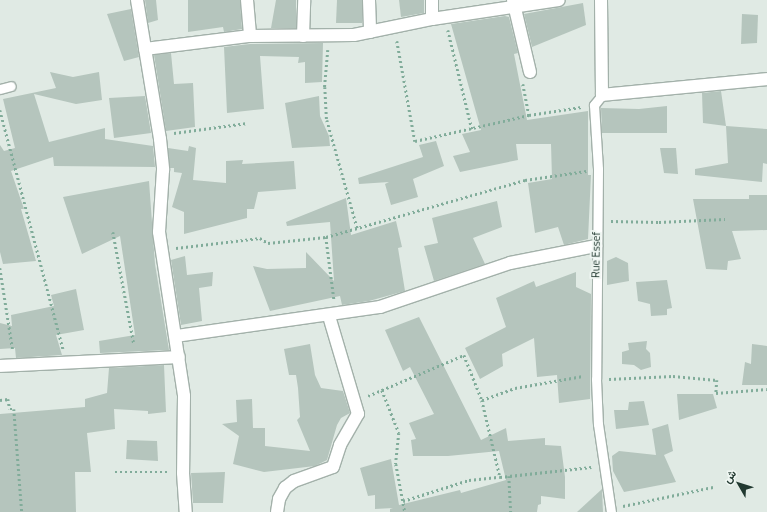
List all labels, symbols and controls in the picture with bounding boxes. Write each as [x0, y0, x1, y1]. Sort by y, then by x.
street label: Rue Essef [589, 232, 603, 278]
north arrow [719, 464, 759, 504]
text: ش [719, 466, 740, 487]

